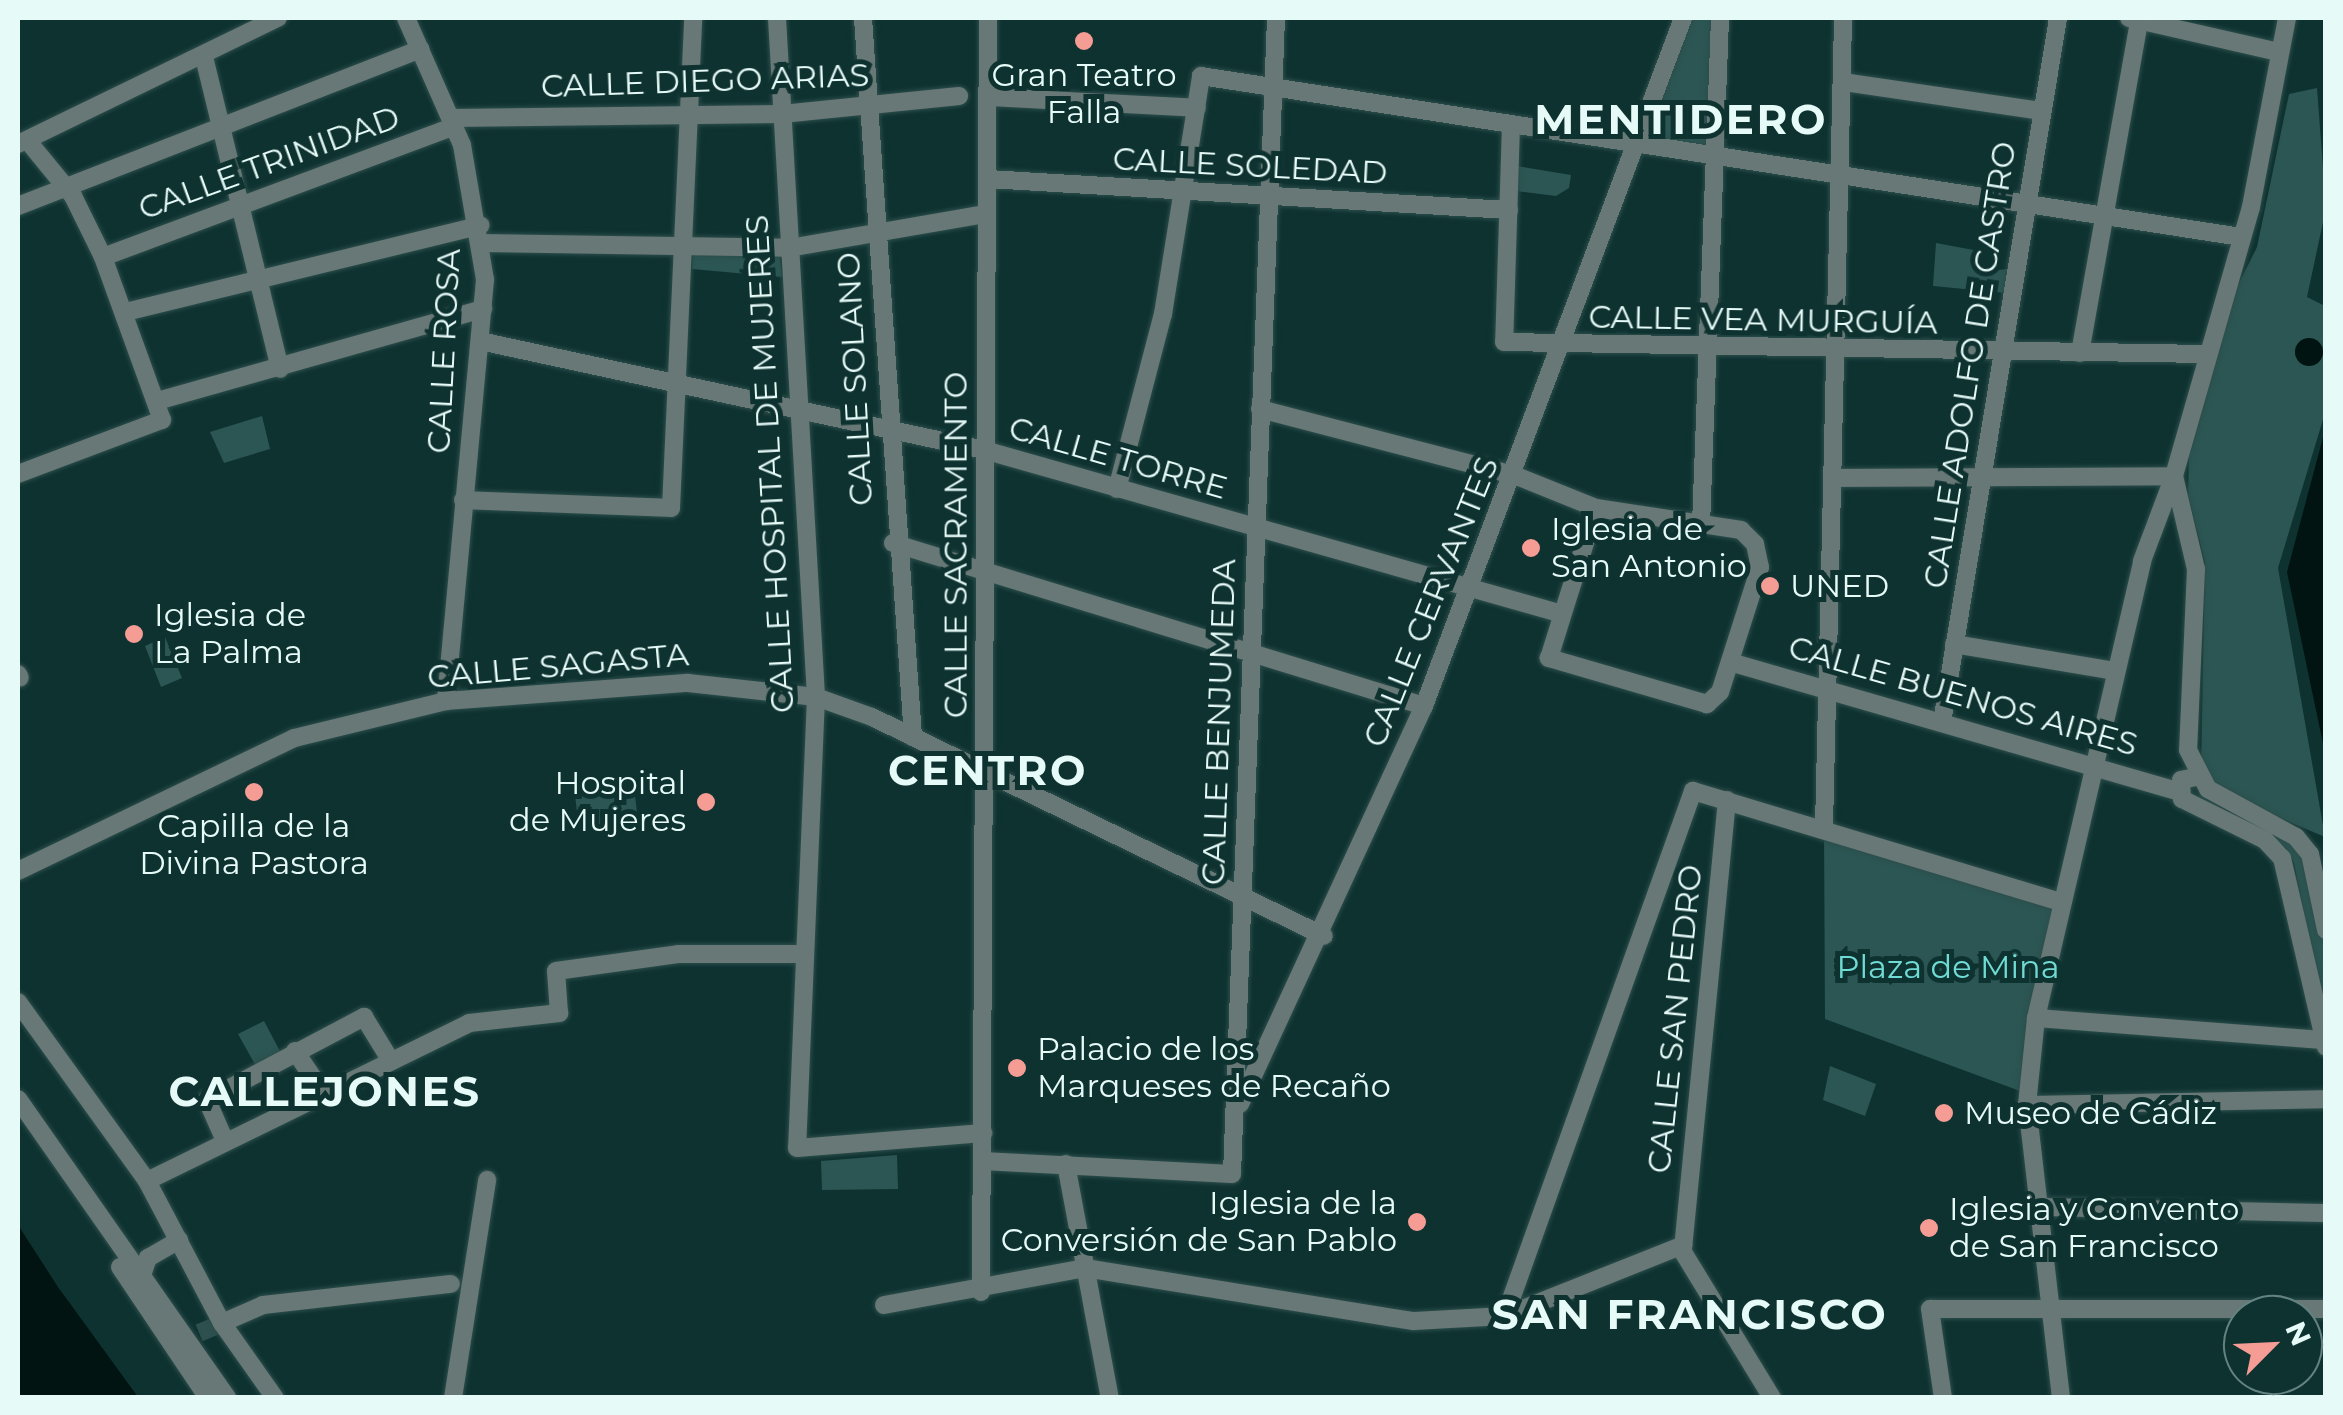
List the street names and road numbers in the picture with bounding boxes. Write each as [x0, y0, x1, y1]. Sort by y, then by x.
street label: CALLE DIEGO ARIAS [540, 56, 870, 106]
street label: CALLE TRINIDAD [133, 98, 405, 228]
street label: CALLE ADOLFO DE CASTRO [1916, 139, 2024, 591]
street label: CALLE SOLEDAD [1112, 140, 1388, 192]
street label: CALLE HOSPITAL DE MUJERES [738, 214, 802, 714]
street label: CALLE ROSA [419, 248, 469, 454]
street label: CALLE SOLANO [829, 251, 881, 507]
street label: CALLE VEA MURGUÍA [1588, 298, 1938, 342]
street label: CALLE SACRAMENTO [937, 372, 975, 718]
street label: CALLE TORRE [1005, 409, 1231, 507]
street label: CALLE CERVANTES [1355, 451, 1507, 753]
street label: CALLE BENJUMEDA [1194, 558, 1244, 886]
street label: CALLE BUENOS AIRES [1784, 628, 2142, 764]
street label: CALLE SAGASTA [426, 635, 690, 697]
street label: CALLE SAN PEDRO [1640, 863, 1710, 1175]

